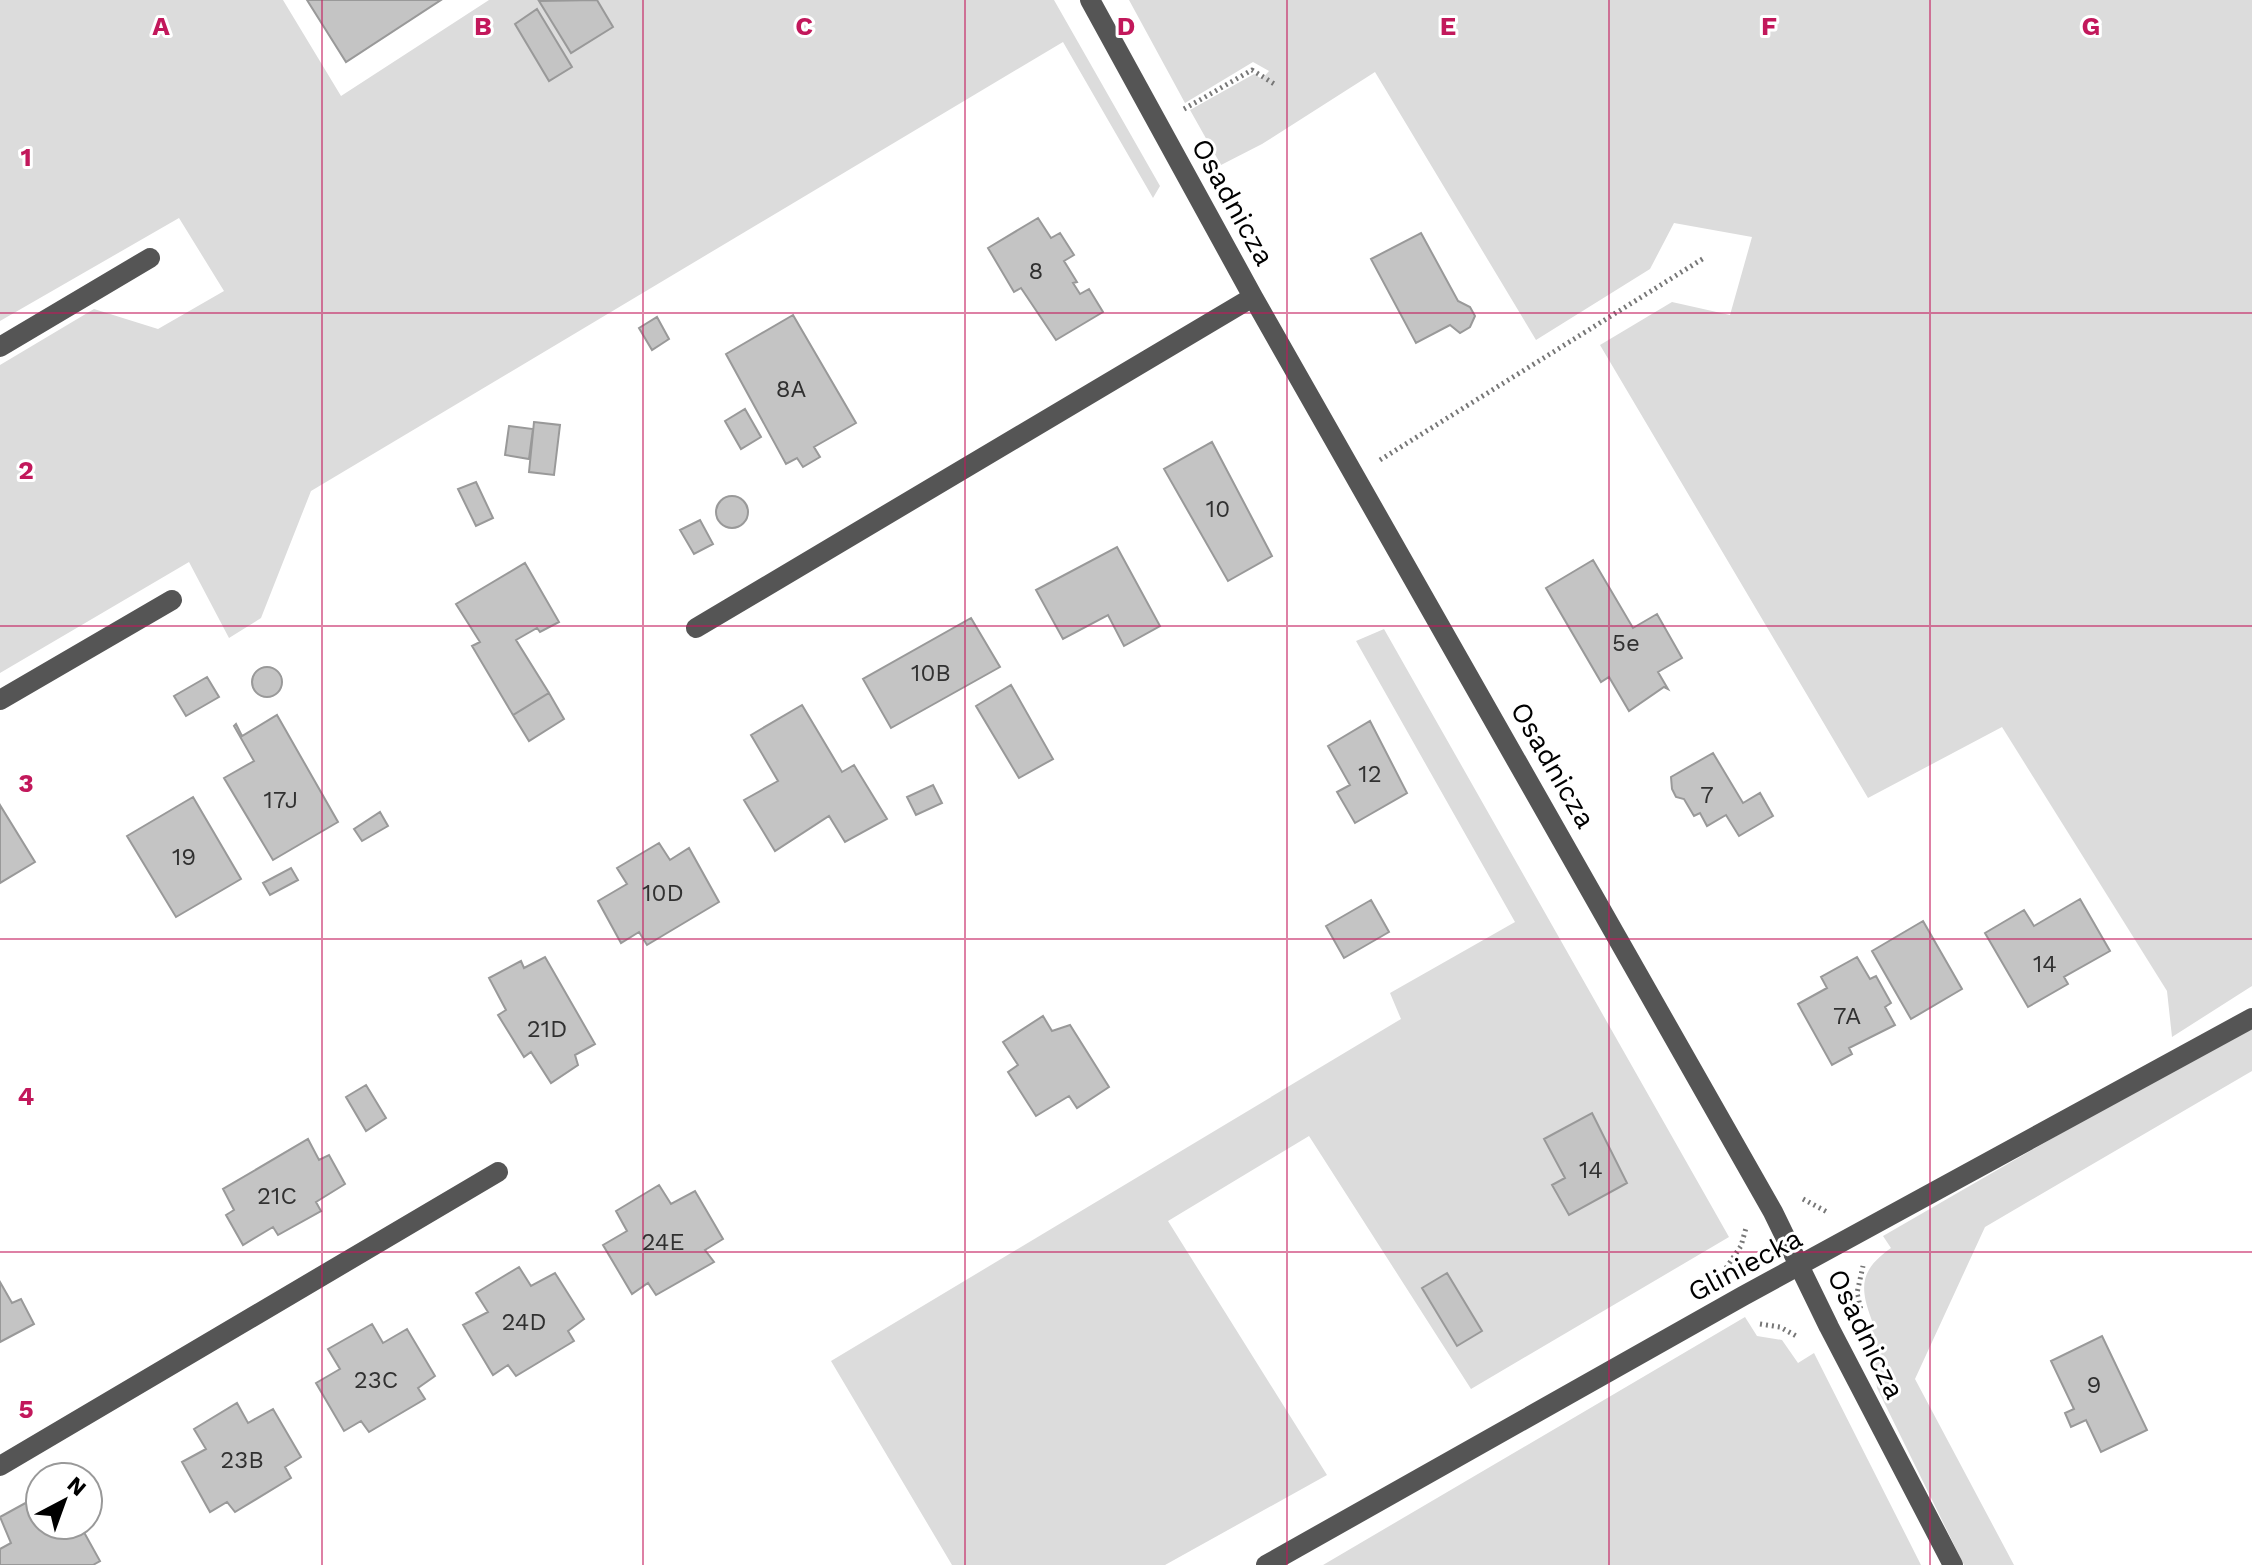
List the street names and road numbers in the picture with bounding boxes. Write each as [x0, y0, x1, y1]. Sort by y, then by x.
street label: Osadnicza [1185, 133, 1282, 272]
street label: Osadnicza [1504, 696, 1602, 834]
street label: Gliniecka [1682, 1221, 1808, 1309]
street label: Osadnicza [1820, 1264, 1912, 1404]

